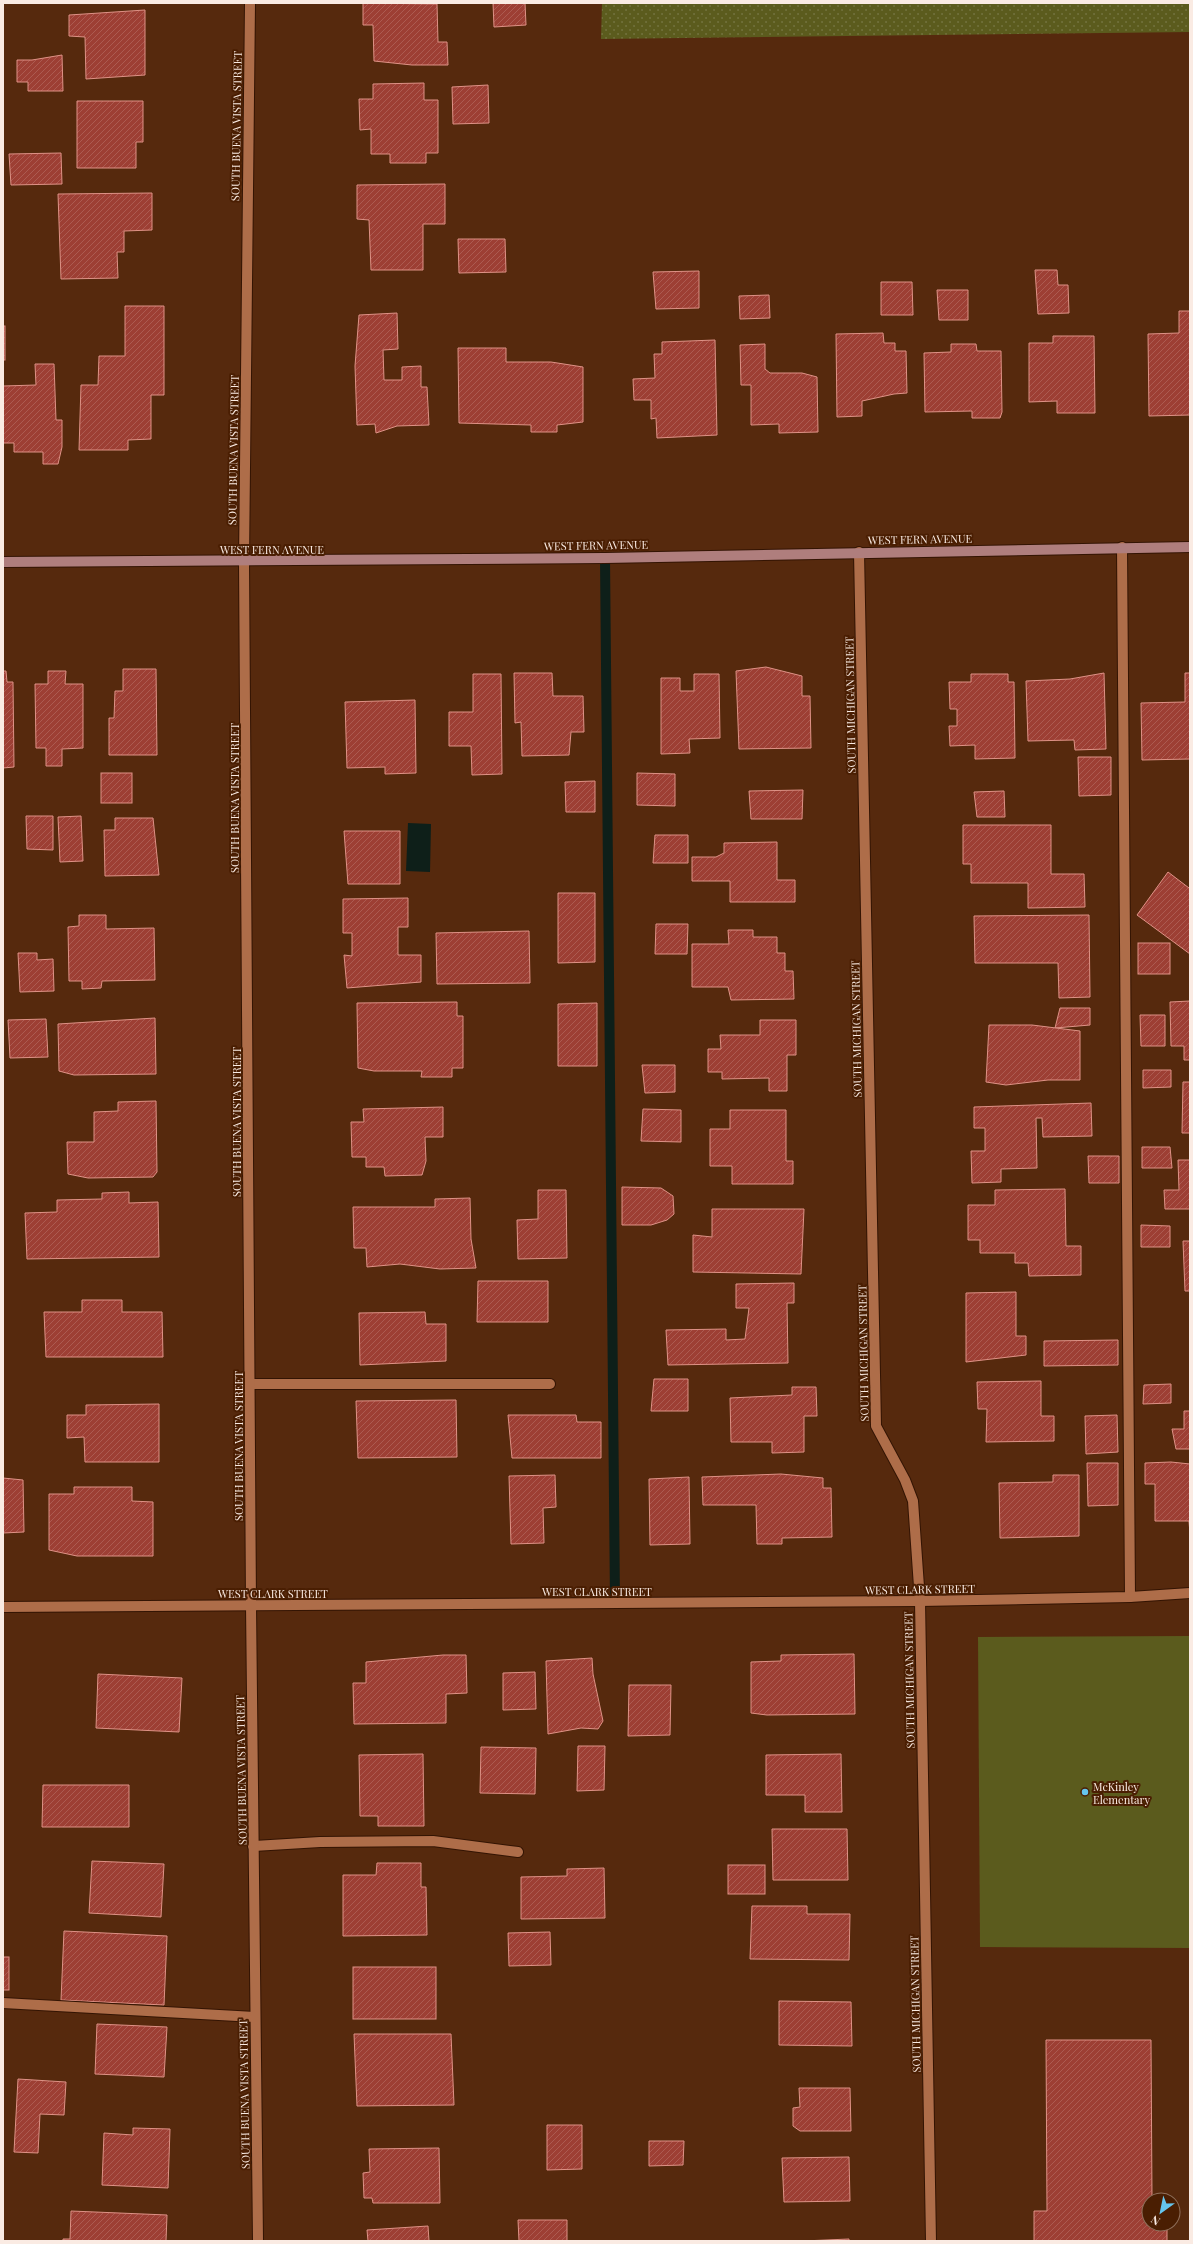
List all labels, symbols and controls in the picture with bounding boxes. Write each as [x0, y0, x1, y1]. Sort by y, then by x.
street label: SOUTH BUENA VISTA STREET [227, 51, 245, 201]
street label: SOUTH BUENA VISTA STREET [224, 375, 242, 525]
street label: WEST FERN AVENUE [867, 531, 972, 547]
street label: WEST FERN AVENUE [543, 537, 648, 553]
street label: WEST FERN AVENUE [219, 542, 324, 557]
street label: SOUTH MICHIGAN STREET [841, 636, 859, 774]
street label: SOUTH BUENA VISTA STREET [227, 723, 242, 873]
street label: SOUTH MICHIGAN STREET [847, 960, 865, 1098]
street label: SOUTH BUENA VISTA STREET [229, 1047, 244, 1197]
street label: SOUTH MICHIGAN STREET [854, 1284, 872, 1422]
street label: SOUTH BUENA VISTA STREET [231, 1371, 246, 1521]
street label: WEST CLARK STREET [864, 1581, 975, 1597]
street label: WEST CLARK STREET [541, 1584, 652, 1599]
street label: WEST CLARK STREET [217, 1586, 328, 1601]
street label: SOUTH MICHIGAN STREET [900, 1611, 918, 1749]
street label: SOUTH BUENA VISTA STREET [232, 1695, 250, 1845]
place label: McKinley Elementary [1093, 1779, 1150, 1807]
marker: McKinley Elementary [1080, 1787, 1090, 1797]
street label: SOUTH MICHIGAN STREET [906, 1935, 924, 2073]
street label: SOUTH BUENA VISTA STREET [235, 2019, 253, 2169]
north arrow [1141, 2192, 1181, 2232]
text: N [1148, 2212, 1163, 2229]

